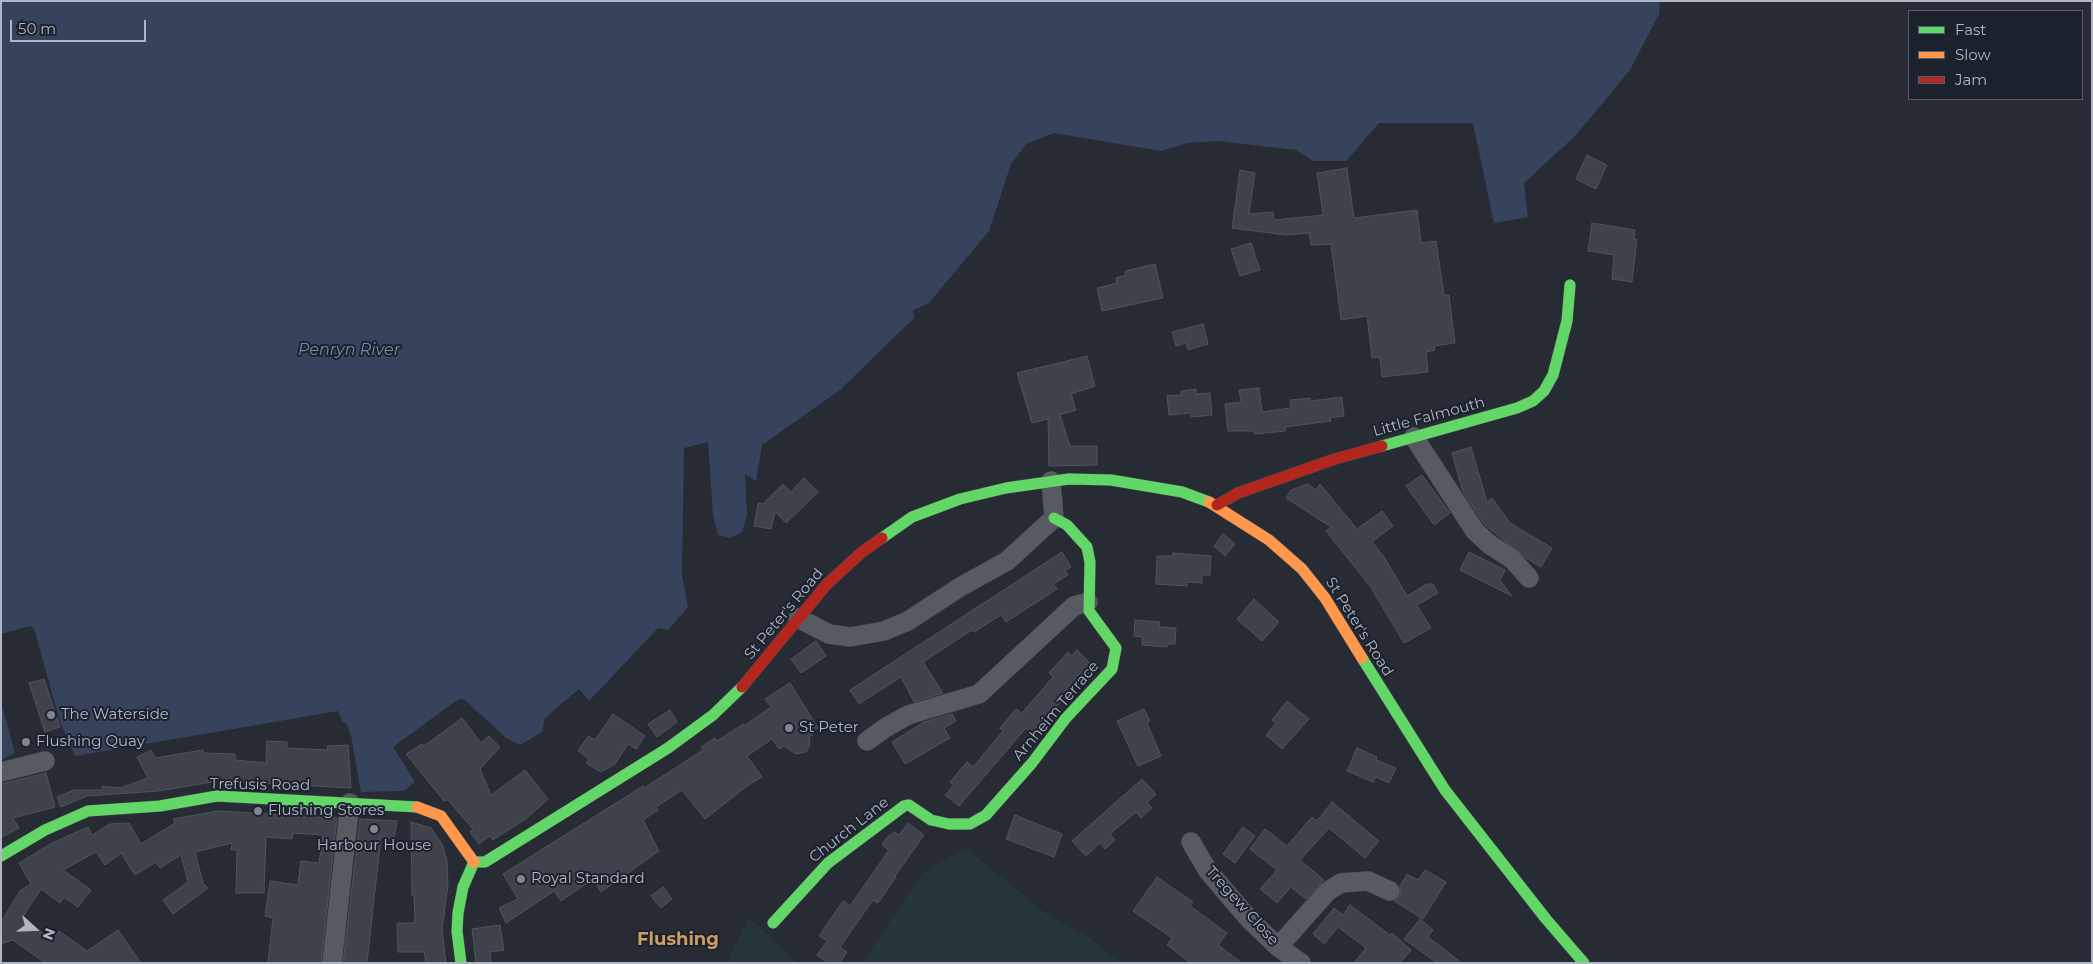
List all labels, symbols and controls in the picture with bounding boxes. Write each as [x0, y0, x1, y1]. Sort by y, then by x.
scale bar [12, 10, 149, 42]
legend [1908, 10, 2083, 100]
text: 50 m [18, 19, 56, 38]
text: Fast [1955, 20, 1986, 39]
text: Slow [1955, 45, 1991, 64]
text: Jam [1955, 70, 1987, 89]
water label: Penryn River [298, 340, 400, 360]
street label: Little Falmouth [1371, 393, 1487, 441]
street label: St Peter's Road [741, 565, 827, 663]
street label: St Peter's Road [1321, 574, 1397, 680]
street label: Arnheim Terrace [1009, 658, 1103, 764]
place label: The Waterside [61, 706, 169, 724]
marker: The Waterside [45, 709, 57, 721]
place label: St Peter [799, 719, 859, 737]
marker: St Peter [783, 722, 795, 734]
place label: Flushing Quay [36, 733, 145, 751]
marker: Flushing Quay [20, 736, 32, 748]
street label: Trefusis Road [210, 775, 310, 795]
street label: Church Lane [806, 793, 892, 867]
place label: Flushing Stores [268, 802, 384, 820]
marker: Flushing Stores [252, 805, 264, 817]
marker: Harbour House [368, 823, 380, 835]
place label: Harbour House [317, 837, 431, 855]
street label: Tregew Close [1202, 863, 1282, 949]
place label: Royal Standard [531, 870, 645, 888]
marker: Royal Standard [515, 873, 527, 885]
north arrow [10, 904, 60, 954]
text: N [39, 926, 59, 943]
district label: Flushing [637, 929, 719, 951]

